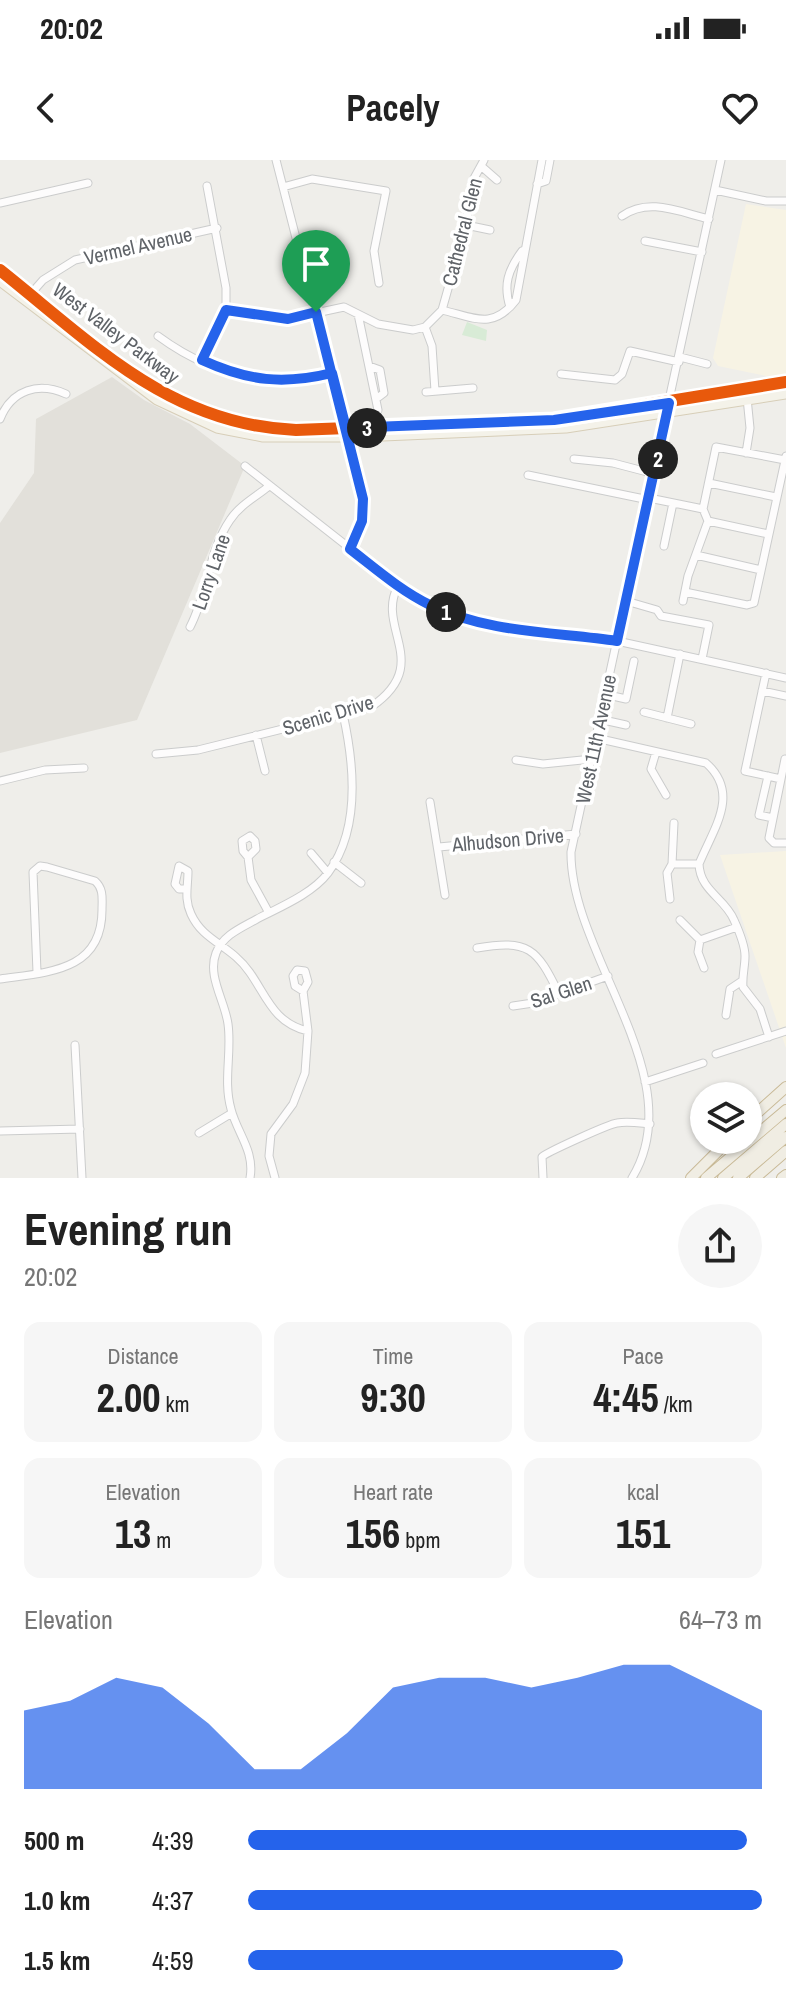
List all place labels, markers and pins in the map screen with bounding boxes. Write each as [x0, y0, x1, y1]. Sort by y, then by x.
pin [282, 230, 350, 312]
pin: 3 [347, 408, 387, 448]
pin: 2 [638, 439, 678, 479]
pin: 1 [426, 592, 466, 632]

